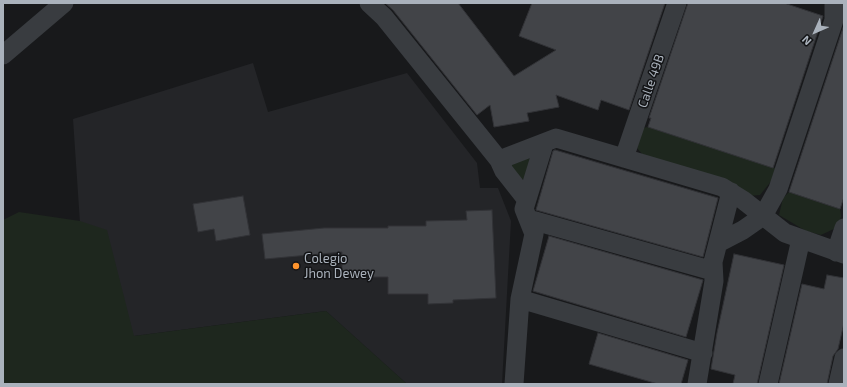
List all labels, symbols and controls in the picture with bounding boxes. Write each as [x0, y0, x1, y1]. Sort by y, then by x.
north arrow [795, 12, 835, 52]
text: N [799, 33, 814, 48]
street label: Calle 49B [635, 52, 667, 110]
place label: Colegio Jhon Dewey [304, 251, 374, 282]
marker: Colegio Jhon Dewey [291, 261, 301, 271]

